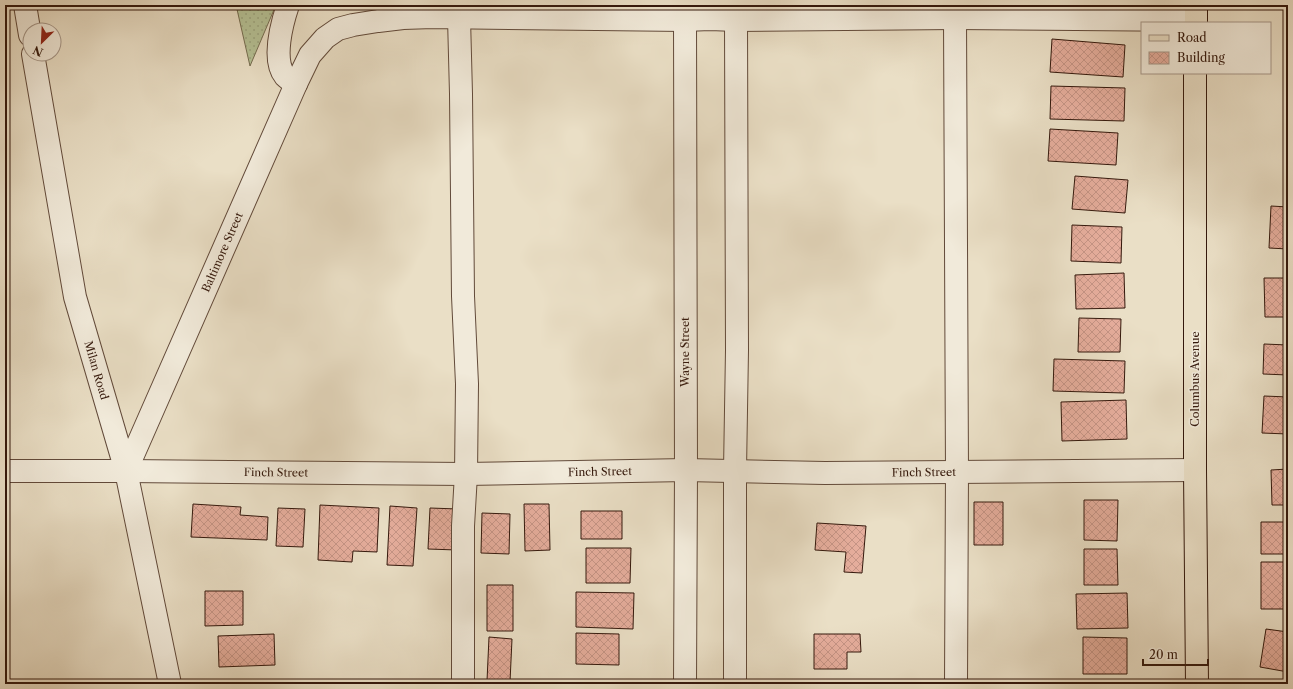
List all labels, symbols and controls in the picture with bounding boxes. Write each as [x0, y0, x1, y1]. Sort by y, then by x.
north arrow [22, 22, 62, 62]
legend [1141, 22, 1271, 74]
text: Road [1177, 30, 1207, 45]
text: N [30, 43, 45, 59]
text: Building [1177, 50, 1225, 65]
street label: Baltimore Street [198, 210, 246, 294]
street label: Wayne Street [678, 317, 692, 388]
street label: Columbus Avenue [1188, 331, 1202, 427]
street label: Milan Road [81, 339, 112, 402]
street label: Finch Street [568, 464, 632, 479]
street label: Finch Street [244, 465, 308, 480]
street label: Finch Street [892, 465, 956, 479]
scale bar [1143, 641, 1208, 667]
text: 20 m [1149, 647, 1178, 662]

